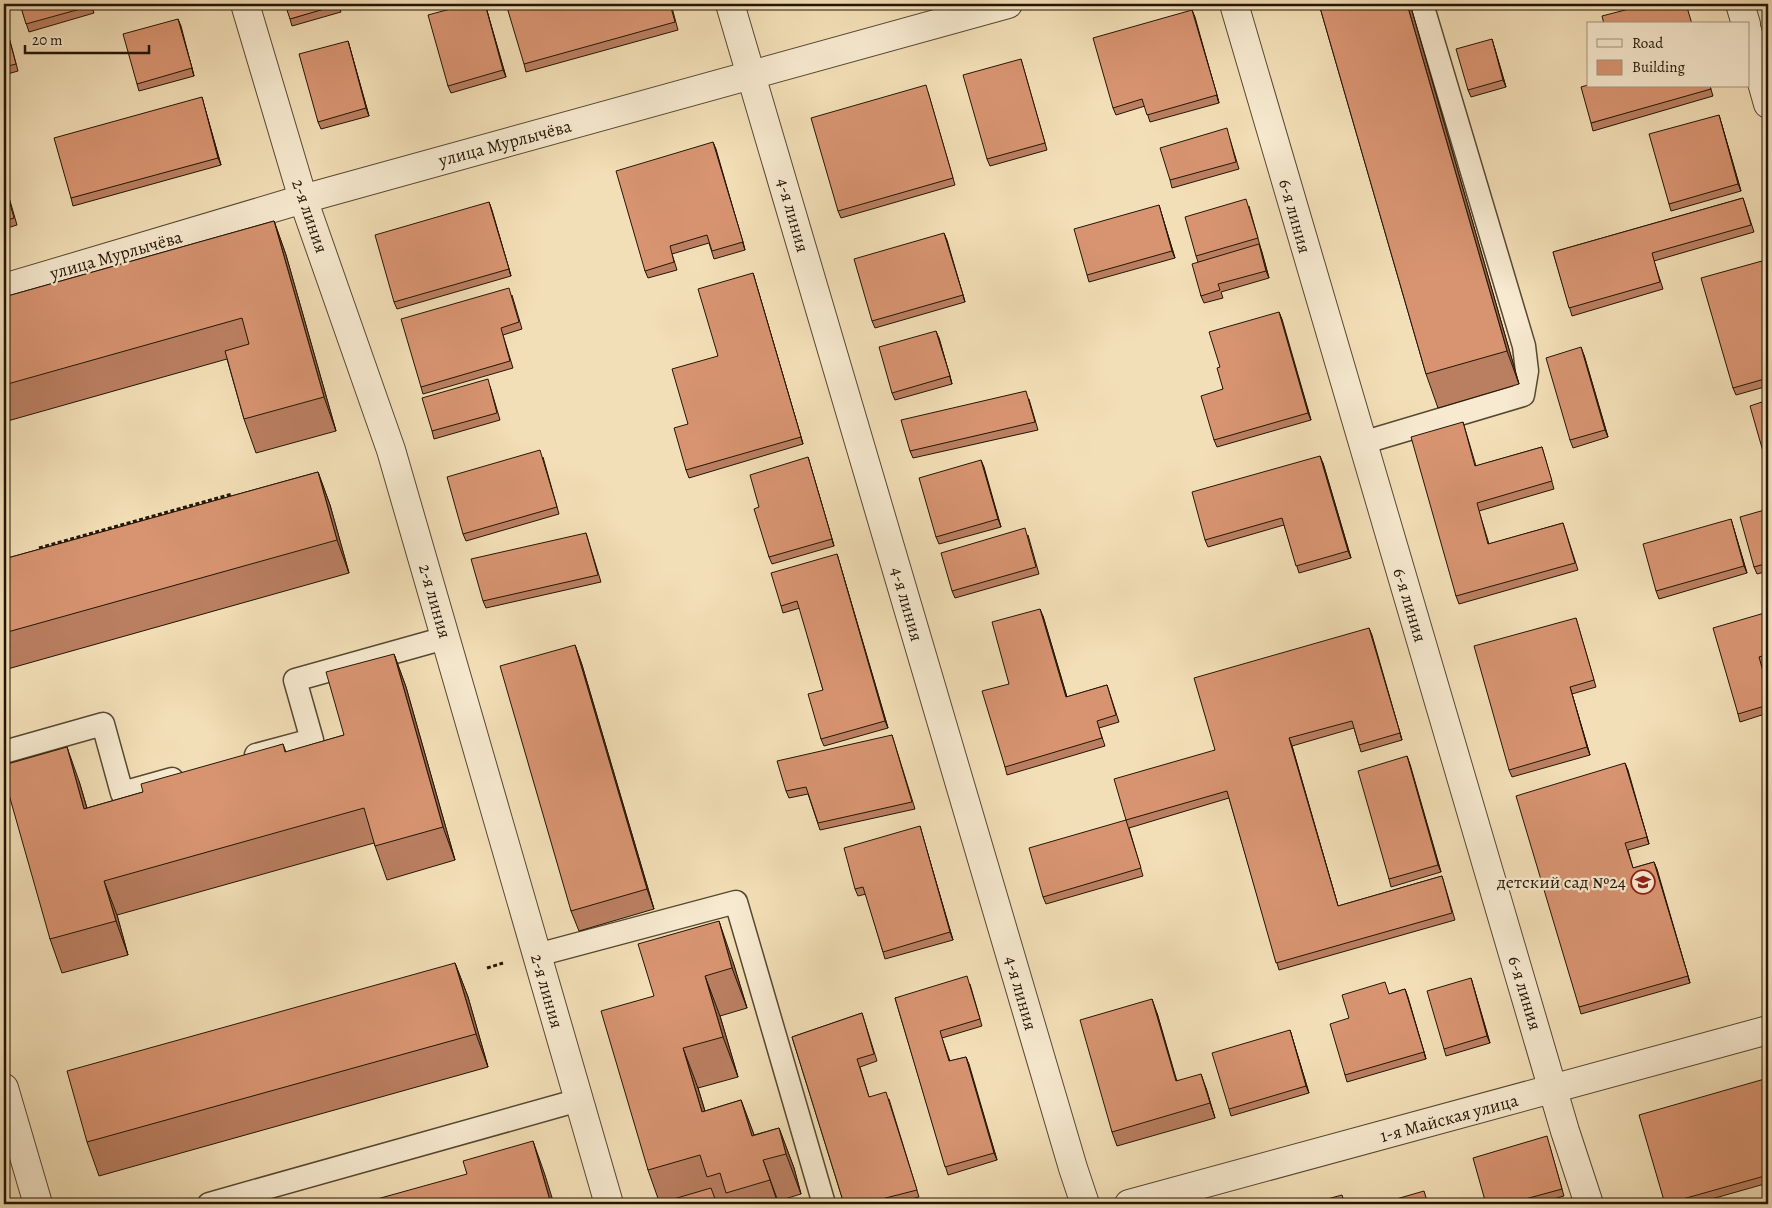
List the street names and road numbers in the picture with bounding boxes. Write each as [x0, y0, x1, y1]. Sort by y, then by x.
street label: улица Мурлычёва [435, 114, 575, 173]
street label: 4-я линия [771, 175, 815, 255]
street label: 2-я линия [286, 176, 334, 256]
street label: 6-я линия [1273, 176, 1317, 256]
street label: улица Мурлычёва [46, 224, 186, 286]
street label: 2-я линия [413, 561, 457, 641]
street label: 4-я линия [885, 564, 929, 644]
street label: 6-я линия [1387, 565, 1433, 645]
street label: 2-я линия [525, 951, 569, 1031]
street label: 4-я линия [999, 953, 1043, 1033]
street label: 6-я линия [1502, 953, 1548, 1033]
street label: 1-я Майская улица [1377, 1088, 1521, 1148]

